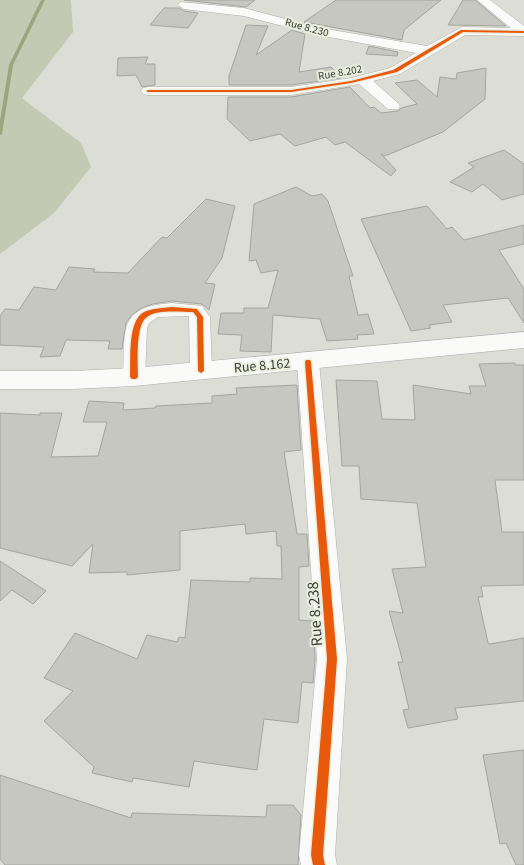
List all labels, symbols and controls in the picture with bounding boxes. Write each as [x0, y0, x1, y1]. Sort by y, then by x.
street label: Rue 8.230 [283, 14, 330, 40]
street label: Rue 8.202 [317, 61, 363, 84]
street label: Rue 8.162 [233, 354, 291, 378]
street label: Rue 8.238 [302, 581, 328, 647]

